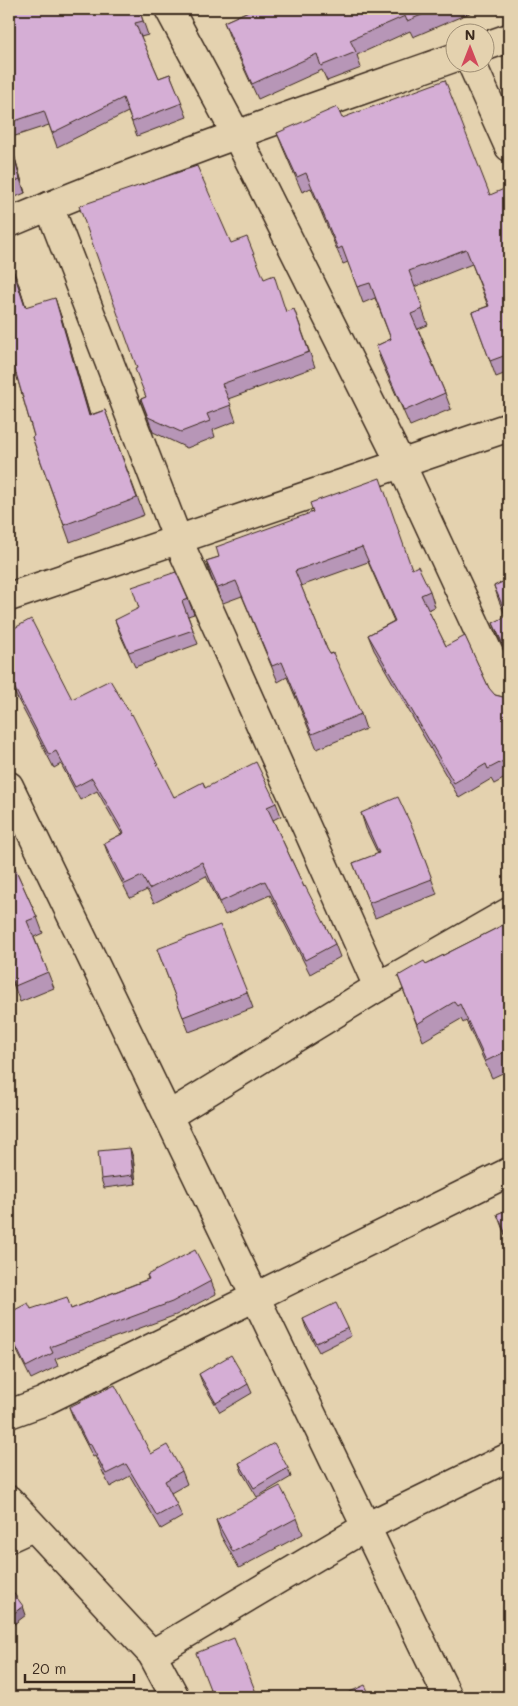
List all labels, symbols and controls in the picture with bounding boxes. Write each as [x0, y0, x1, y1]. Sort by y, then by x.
north arrow [446, 22, 496, 72]
text: N [465, 25, 475, 44]
scale bar [25, 1651, 134, 1683]
text: 20 m [32, 1658, 66, 1678]

